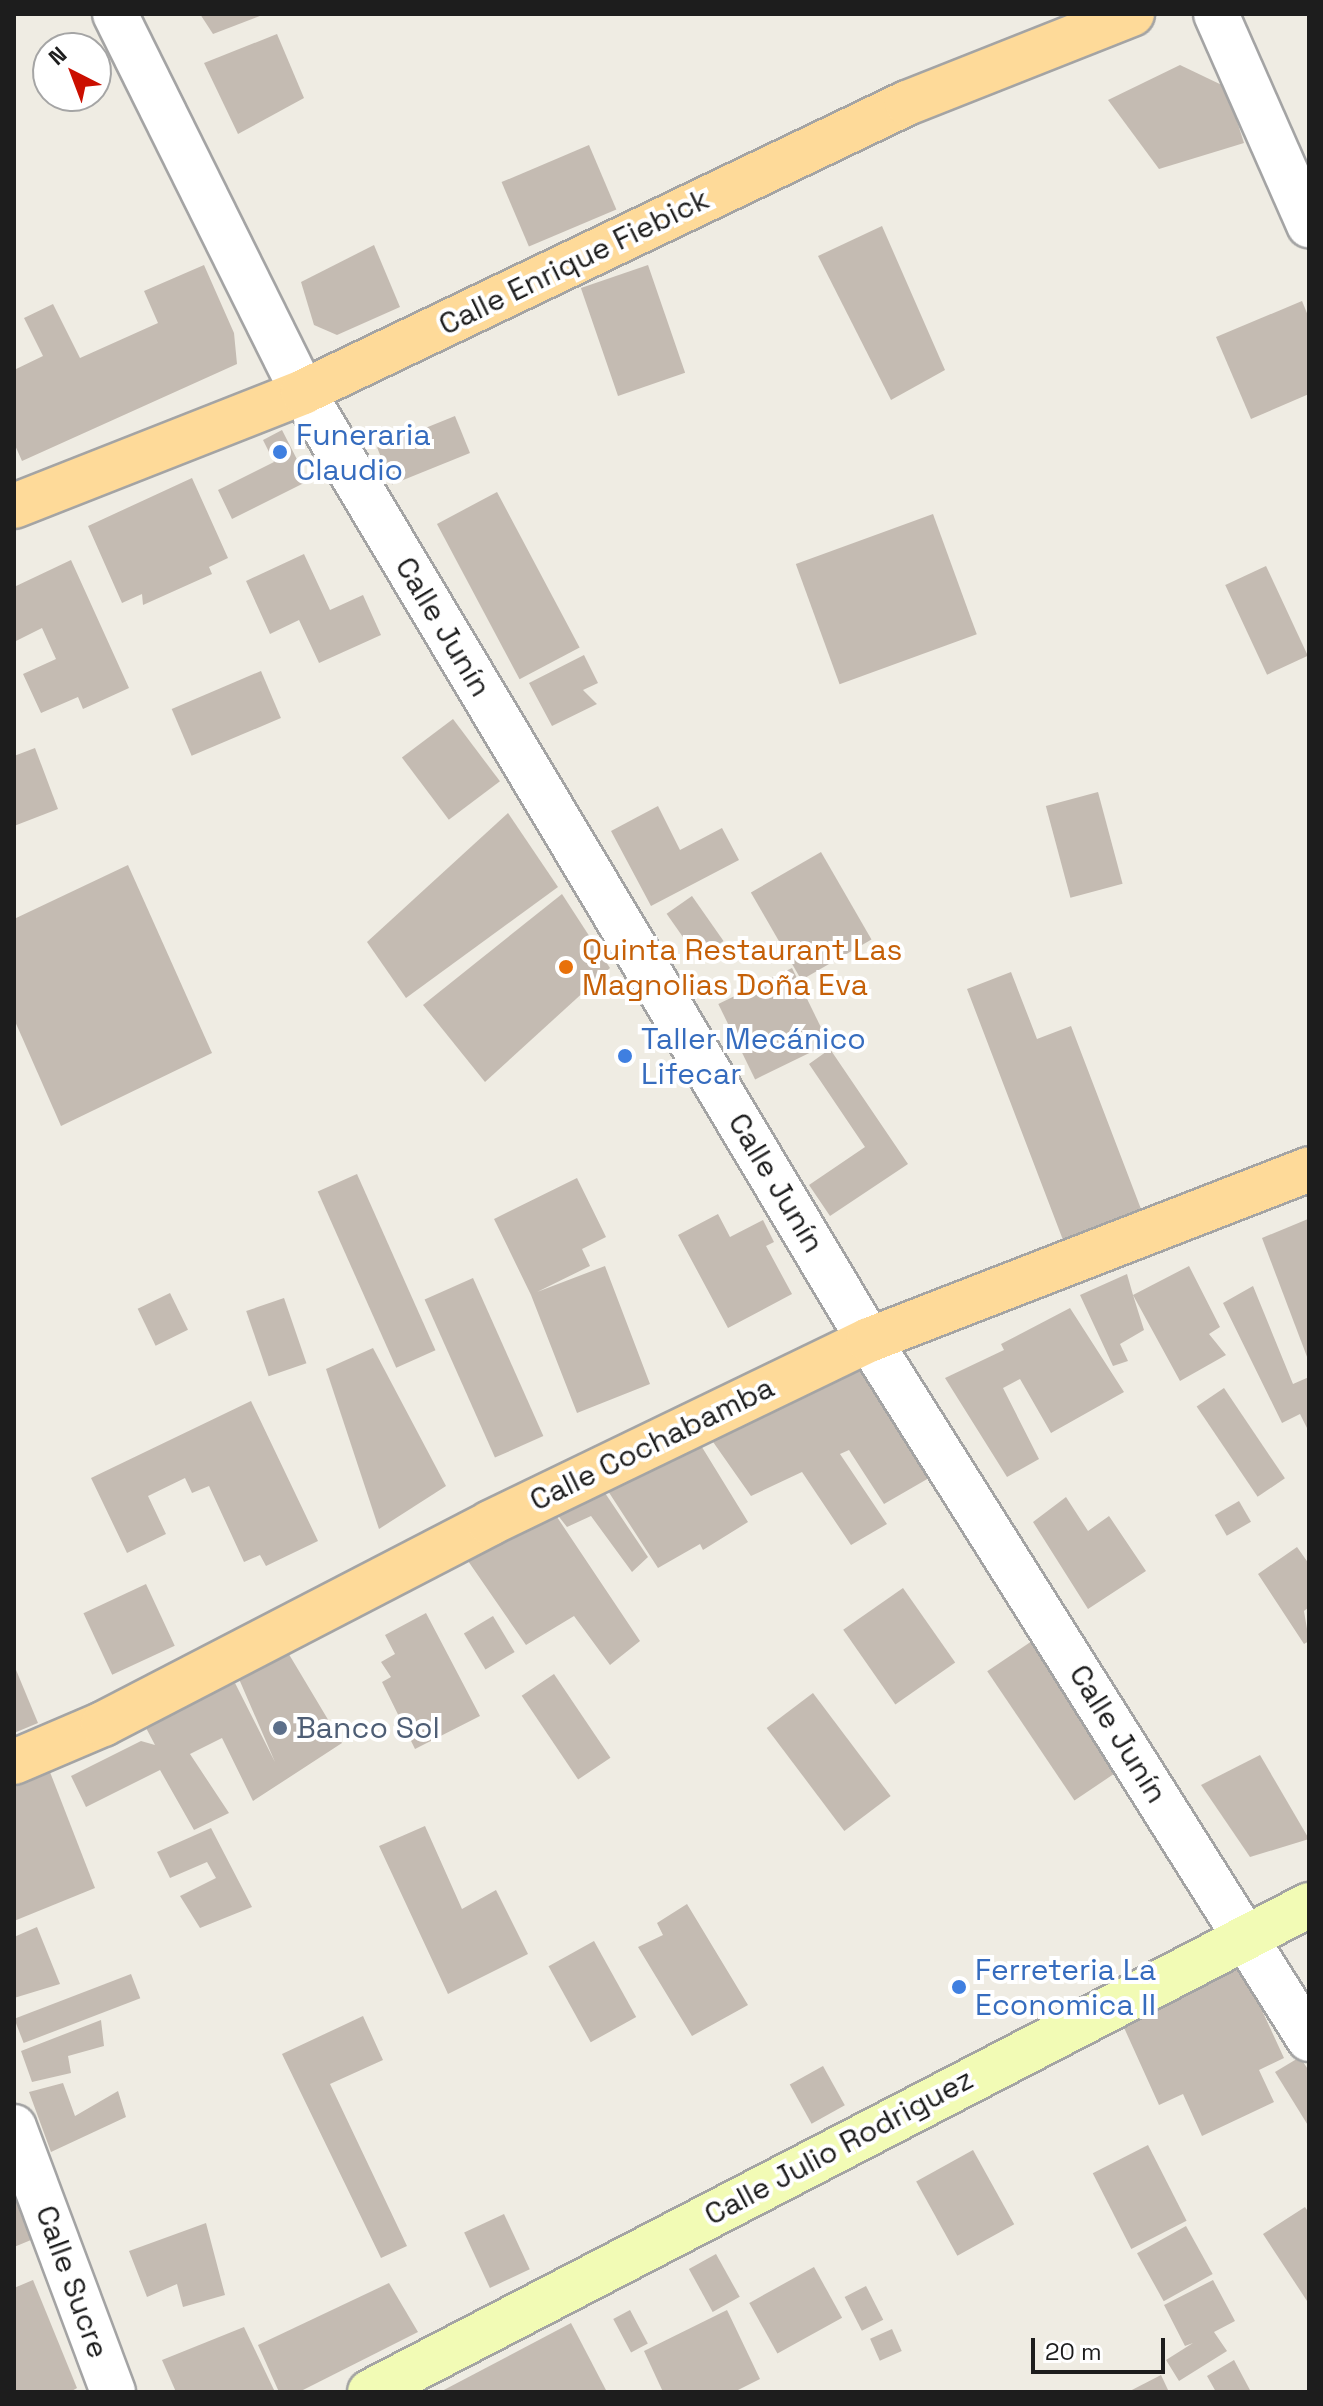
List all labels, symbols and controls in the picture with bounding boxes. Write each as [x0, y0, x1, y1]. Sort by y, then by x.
north arrow [32, 32, 112, 112]
text: N [42, 40, 72, 71]
street label: Calle Enrique Fiebick [433, 181, 715, 343]
place label: Funeraria Claudio [296, 417, 431, 488]
marker: Funeraria Claudio [271, 443, 289, 461]
street label: Calle Junín [387, 551, 499, 703]
place label: Quinta Restaurant Las Magnolias Doña Eva [582, 932, 902, 1002]
marker: Quinta Restaurant Las Magnolias Doña Eva [557, 958, 575, 976]
place label: Taller Mecánico Lifecar [641, 1021, 866, 1092]
marker: Taller Mecánico Lifecar [616, 1047, 634, 1065]
street label: Calle Junín [720, 1107, 832, 1259]
street label: Calle Cochabamba [524, 1369, 780, 1519]
street label: Calle Junín [1061, 1658, 1175, 1810]
place label: Banco Sol [296, 1710, 440, 1746]
marker: Banco Sol [271, 1719, 289, 1737]
place label: Ferreteria La Economica II [975, 1952, 1156, 2022]
marker: Ferreteria La Economica II [950, 1978, 968, 1996]
street label: Calle Julio Rodriguez [699, 2061, 979, 2233]
street label: Calle Sucre [28, 2201, 116, 2363]
scale bar [1035, 2322, 1169, 2372]
text: 20 m [1045, 2336, 1102, 2367]

